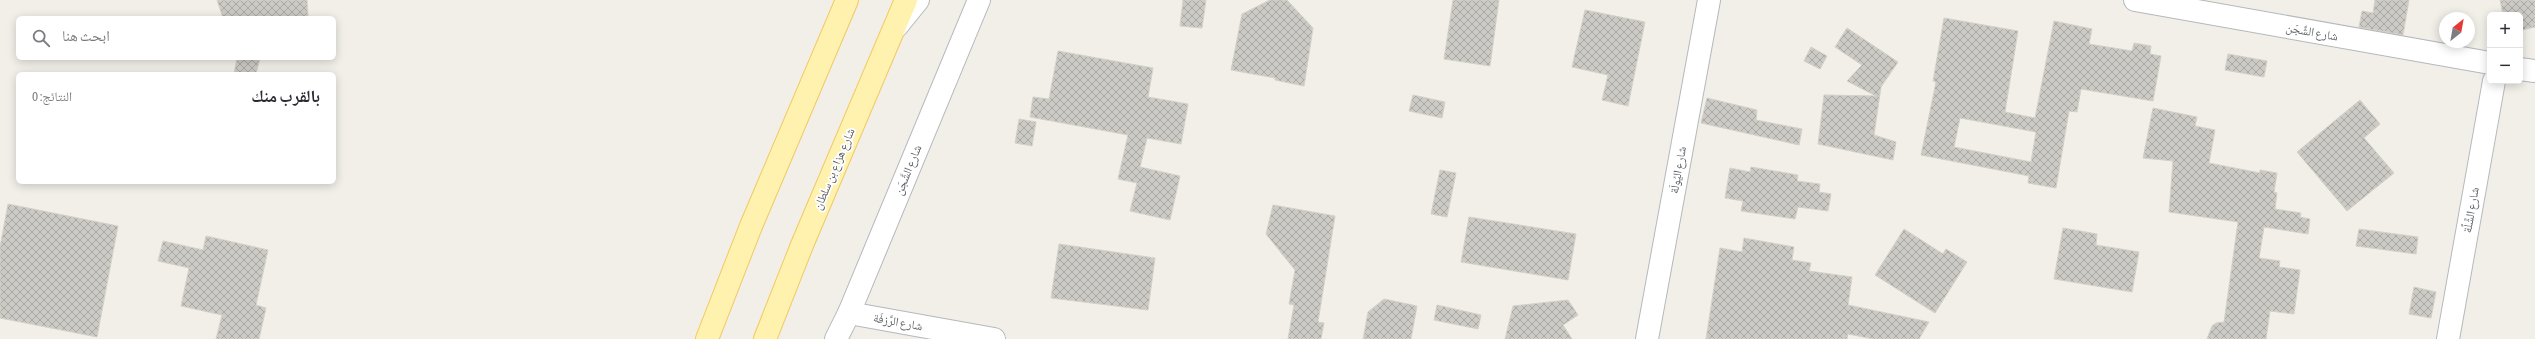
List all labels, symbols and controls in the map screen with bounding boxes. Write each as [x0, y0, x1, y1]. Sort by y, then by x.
north arrow [2439, 12, 2475, 48]
map controls [2487, 12, 2523, 84]
button: + [2487, 12, 2523, 48]
search box [16, 16, 336, 60]
street label: شارع الشَّجَن [2285, 21, 2339, 44]
icon: search [30, 27, 52, 49]
text: ابحث هنا [62, 27, 110, 44]
button: − [2487, 48, 2523, 84]
text: بالقرب منك [251, 86, 320, 106]
text: النتائج: 0 [32, 89, 72, 104]
street label: شارع هزاع بن سلطان [810, 126, 859, 212]
street label: شارع الشَّجَن [892, 143, 925, 197]
street label: شارع اليُولَة [1667, 145, 1690, 195]
street label: شارع الشَّلَّة [2459, 186, 2483, 234]
street label: شارع الرَّزفَة [872, 311, 924, 334]

